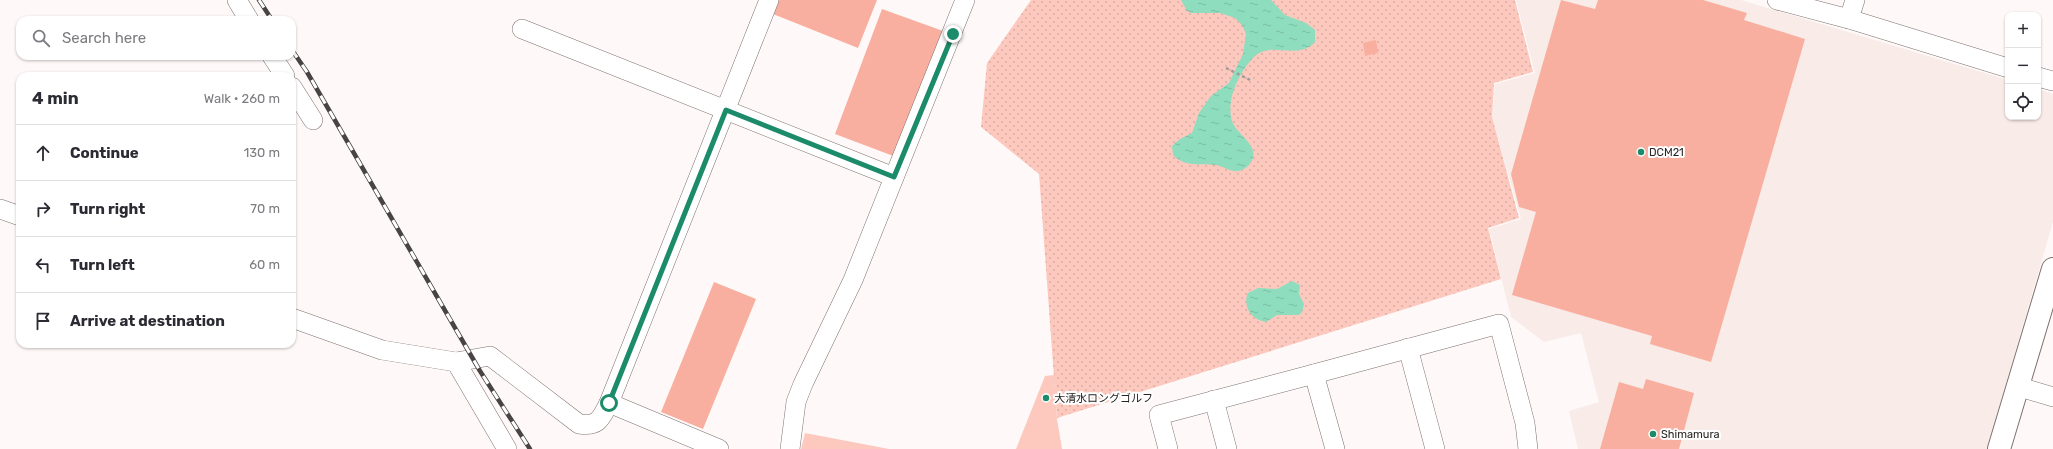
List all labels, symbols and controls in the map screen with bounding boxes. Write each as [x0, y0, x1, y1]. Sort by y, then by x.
map controls [2005, 12, 2041, 120]
button: + [2005, 12, 2041, 48]
search box [16, 16, 296, 60]
route end [944, 25, 962, 43]
icon: search [30, 27, 52, 49]
text: Search here [62, 29, 146, 47]
button: − [2005, 48, 2041, 84]
button: locate [2005, 84, 2041, 120]
text: 4 min [32, 88, 79, 108]
text: Walk · 260 m [204, 91, 280, 106]
icon: ahead [32, 142, 54, 164]
text: Continue [70, 144, 139, 162]
text: 130 m [244, 145, 280, 160]
place label: DCM21 [1649, 146, 1684, 159]
marker: DCM21 [1636, 147, 1646, 157]
icon: right [32, 198, 54, 220]
text: Turn right [70, 200, 145, 218]
text: 70 m [250, 201, 280, 216]
icon: left [32, 254, 54, 276]
text: Turn left [70, 256, 135, 274]
text: 60 m [249, 257, 280, 272]
icon: arrive [32, 310, 54, 332]
text: Arrive at destination [70, 312, 225, 330]
place label: 大清水ロングゴルフ [1054, 392, 1153, 405]
marker: 大清水ロングゴルフ [1041, 393, 1051, 403]
route start [600, 394, 618, 412]
place label: Shimamura [1661, 428, 1720, 441]
marker: Shimamura [1648, 429, 1658, 439]

